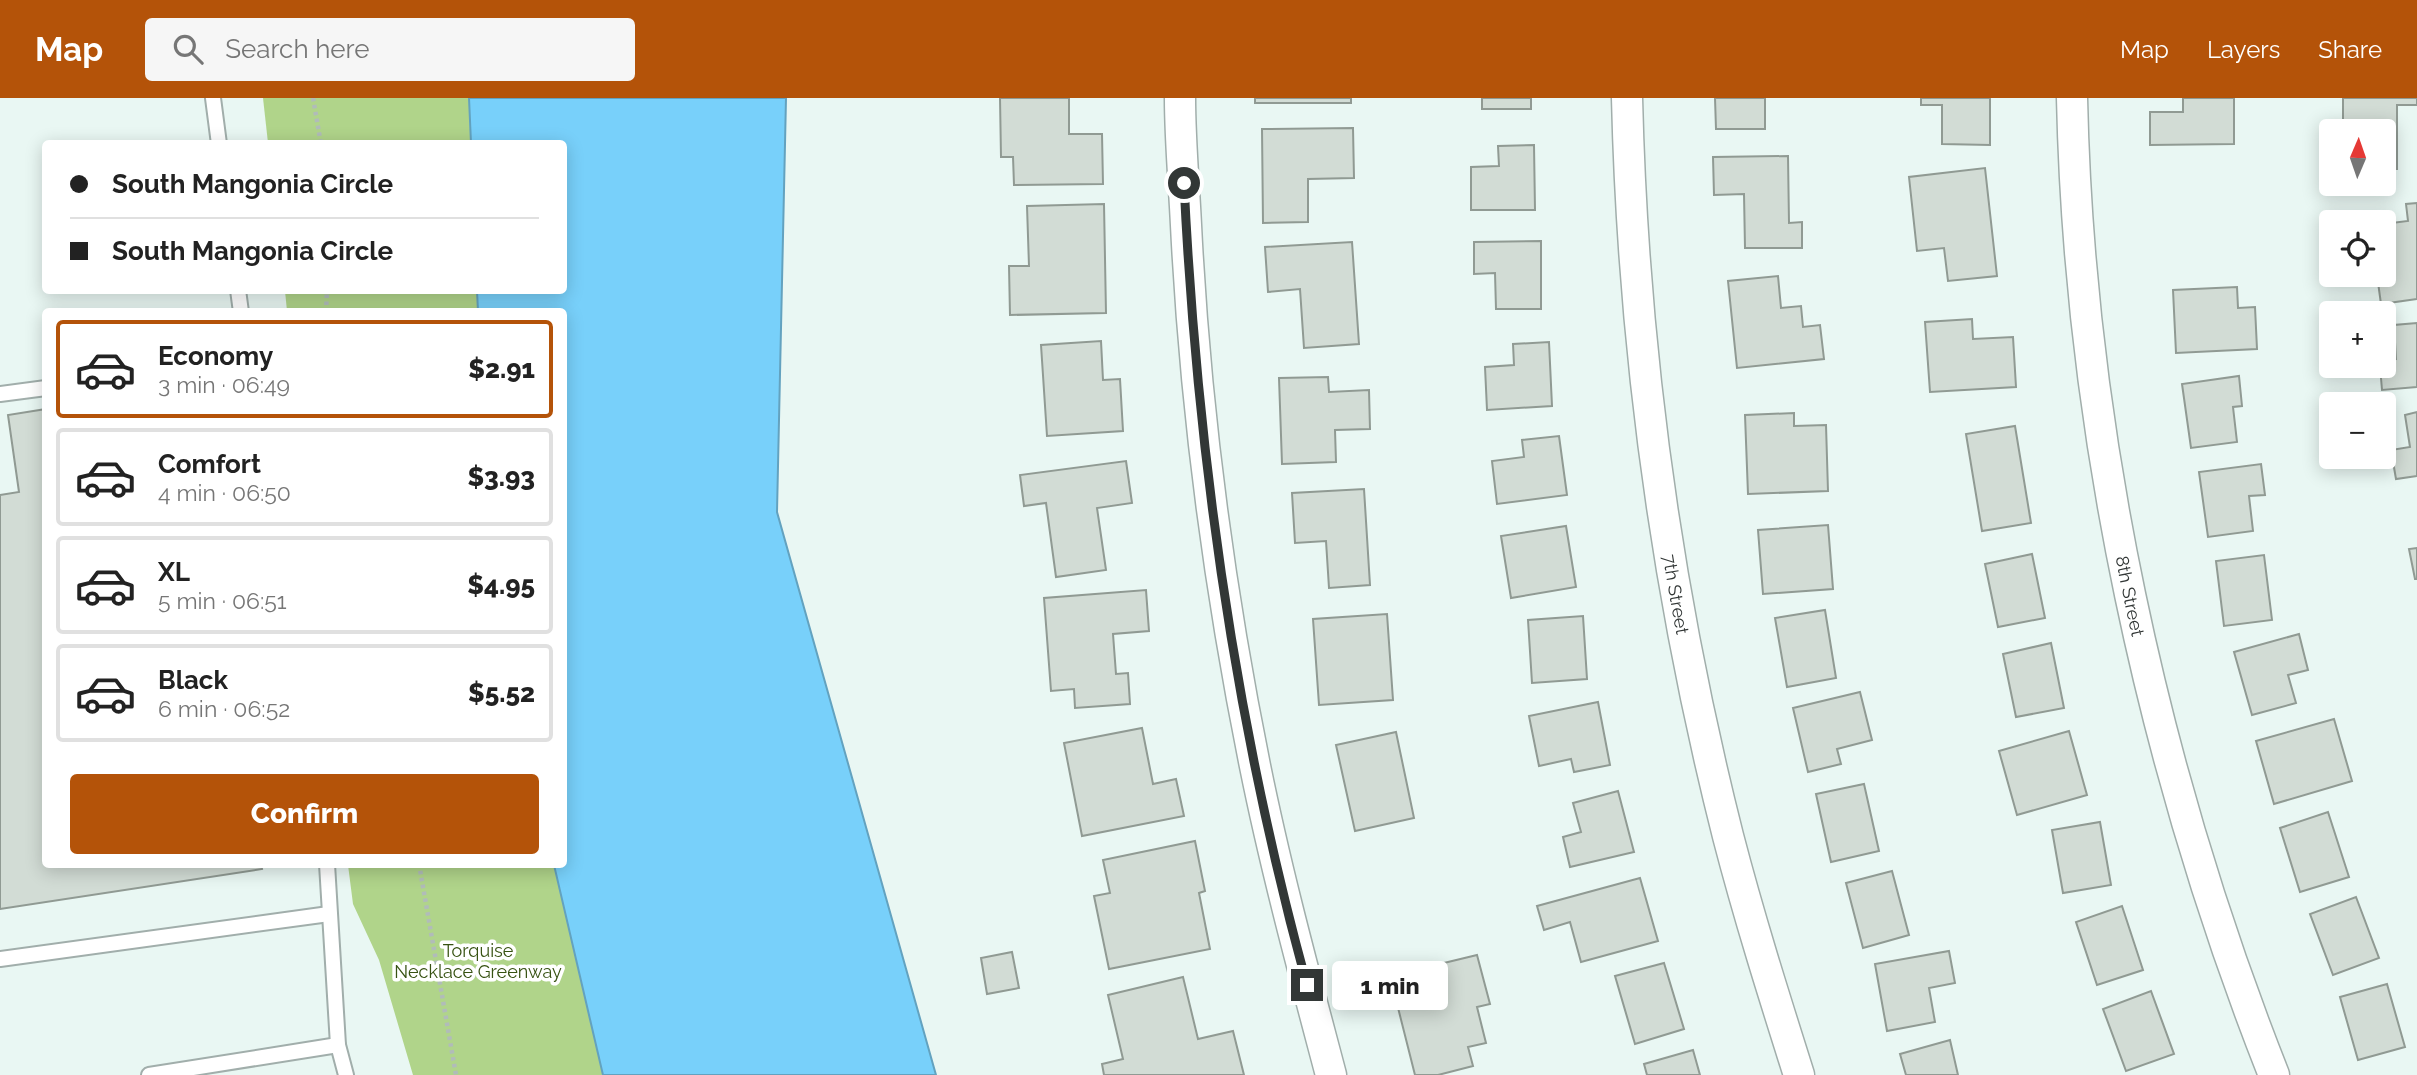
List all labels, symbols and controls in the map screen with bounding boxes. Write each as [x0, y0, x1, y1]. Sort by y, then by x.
search box [145, 18, 635, 81]
text: Map [35, 30, 103, 69]
icon: search [169, 30, 207, 68]
text: Search here [225, 34, 370, 64]
text: Map [2120, 35, 2169, 64]
text: Layers [2207, 35, 2280, 64]
text: Share [2318, 35, 2382, 64]
north arrow [2319, 119, 2396, 196]
map controls [2319, 119, 2396, 469]
route start [1168, 167, 1200, 199]
text: South Mangonia Circle [112, 169, 393, 199]
button: locate [2319, 210, 2396, 287]
text: South Mangonia Circle [112, 236, 393, 266]
button: + [2319, 301, 2396, 378]
icon: car [74, 338, 137, 401]
text: Economy [158, 341, 273, 371]
text: $2.91 [468, 354, 535, 384]
text: 3 min · 06:49 [158, 371, 290, 398]
button: − [2319, 392, 2396, 469]
icon: car [74, 446, 137, 509]
text: Comfort [158, 449, 261, 479]
text: $3.93 [467, 462, 535, 492]
text: 4 min · 06:50 [158, 479, 291, 506]
street label: 7th Street [1659, 553, 1694, 636]
icon: car [74, 554, 137, 617]
street label: 8th Street [2112, 554, 2149, 638]
text: XL [158, 557, 190, 587]
text: $4.95 [467, 570, 535, 600]
text: 5 min · 06:51 [158, 587, 287, 614]
icon: car [74, 662, 137, 725]
text: Black [158, 665, 228, 695]
text: $5.52 [468, 678, 535, 708]
text: 6 min · 06:52 [158, 695, 290, 722]
button: Confirm [70, 774, 539, 854]
park label: Torquise Necklace Greenway [394, 940, 562, 982]
callout: 1 min [1332, 960, 1447, 1010]
route end [1291, 969, 1323, 1001]
text: 1 min [1360, 972, 1420, 999]

